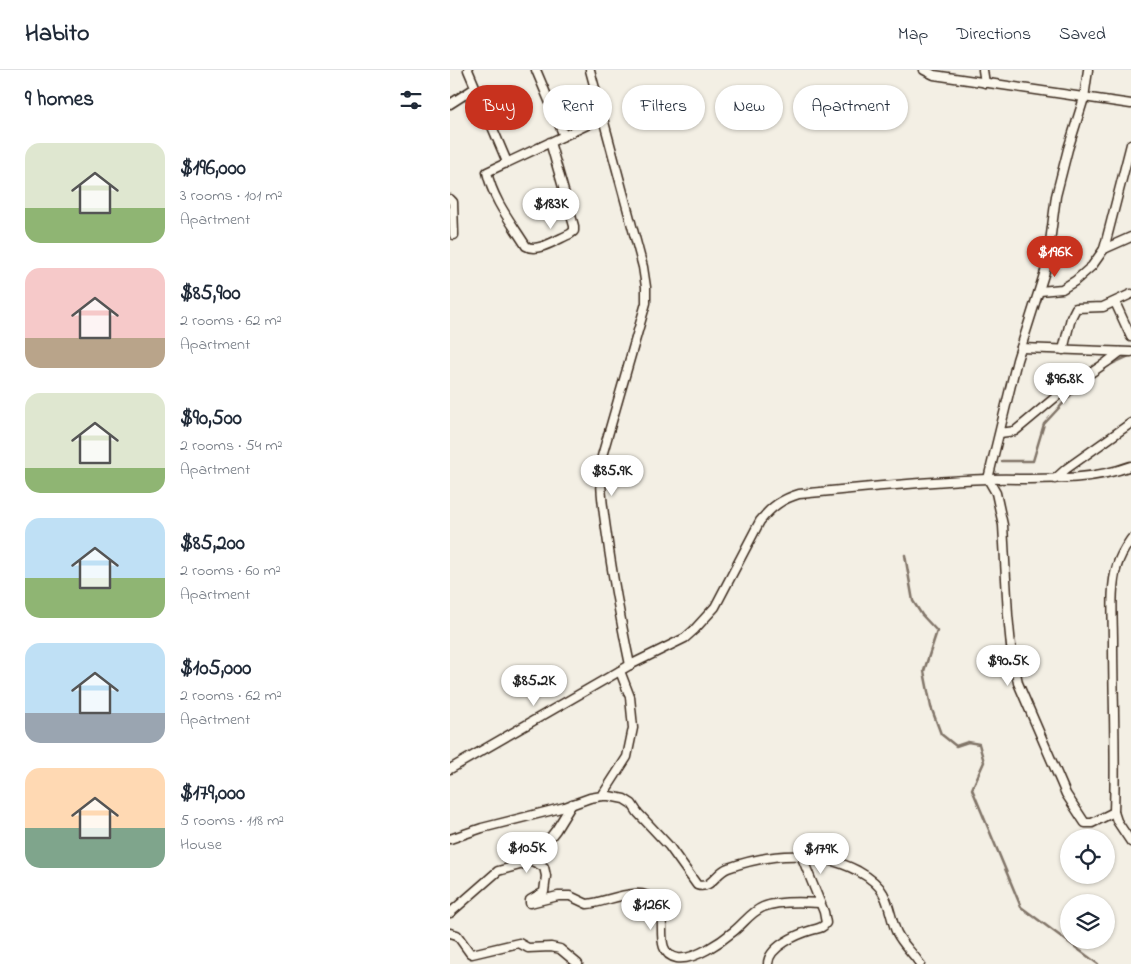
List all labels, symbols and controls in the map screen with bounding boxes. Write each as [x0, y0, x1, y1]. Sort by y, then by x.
text: Habito [25, 17, 89, 52]
text: Map [898, 22, 928, 48]
text: Directions [956, 22, 1031, 48]
text: Saved [1059, 22, 1106, 48]
text: 9 homes [25, 85, 94, 115]
chip: Buy [465, 85, 533, 130]
chip: Rent [543, 85, 612, 130]
chip: Filters [622, 85, 705, 130]
chip: New [715, 85, 783, 130]
chip: Apartment [793, 85, 908, 130]
icon: filters [397, 86, 425, 114]
text: $196,000 [180, 154, 246, 184]
icon: home [65, 163, 125, 223]
text: 3 rooms · 101 m² [180, 184, 282, 208]
pin: $183K [516, 188, 586, 230]
text: $183K [533, 192, 569, 216]
text: Apartment [180, 208, 250, 232]
pin: $196K [1020, 236, 1090, 278]
text: $196K [1038, 240, 1072, 264]
text: $85,900 [180, 279, 241, 309]
icon: home [65, 288, 125, 348]
text: 2 rooms · 62 m² [180, 309, 282, 333]
text: Apartment [180, 333, 250, 357]
pin: $96.8K [1023, 362, 1105, 405]
text: $96.8K [1045, 367, 1083, 391]
text: $90,500 [180, 404, 242, 434]
icon: home [65, 413, 125, 473]
text: 2 rooms · 54 m² [180, 434, 282, 458]
pin: $85.9K [571, 454, 653, 497]
text: Apartment [180, 458, 250, 482]
text: $85.9K [592, 459, 632, 483]
text: $85,200 [180, 529, 245, 559]
icon: home [65, 538, 125, 598]
text: 2 rooms · 60 m² [180, 559, 281, 583]
text: Apartment [180, 583, 250, 607]
pin: $90.5K [967, 644, 1049, 687]
text: $90.5K [987, 649, 1029, 673]
text: $105,000 [180, 654, 251, 684]
icon: home [65, 663, 125, 723]
pin: $85.2K [493, 664, 575, 707]
text: $85.2K [512, 669, 556, 693]
text: 2 rooms · 62 m² [180, 684, 282, 708]
text: Apartment [180, 708, 250, 732]
text: $179,000 [180, 779, 245, 809]
icon: home [65, 788, 125, 848]
text: 5 rooms · 118 m² [180, 809, 284, 833]
map controls [1060, 829, 1115, 949]
button: locate [1060, 829, 1115, 884]
pin: $105K [492, 832, 562, 874]
pin: $179K [786, 832, 856, 875]
text: House [180, 833, 222, 857]
text: $105K [508, 836, 546, 860]
text: $179K [804, 837, 838, 861]
pin: $126K [616, 888, 686, 931]
text: $126K [632, 893, 670, 917]
button: layers [1060, 894, 1115, 949]

